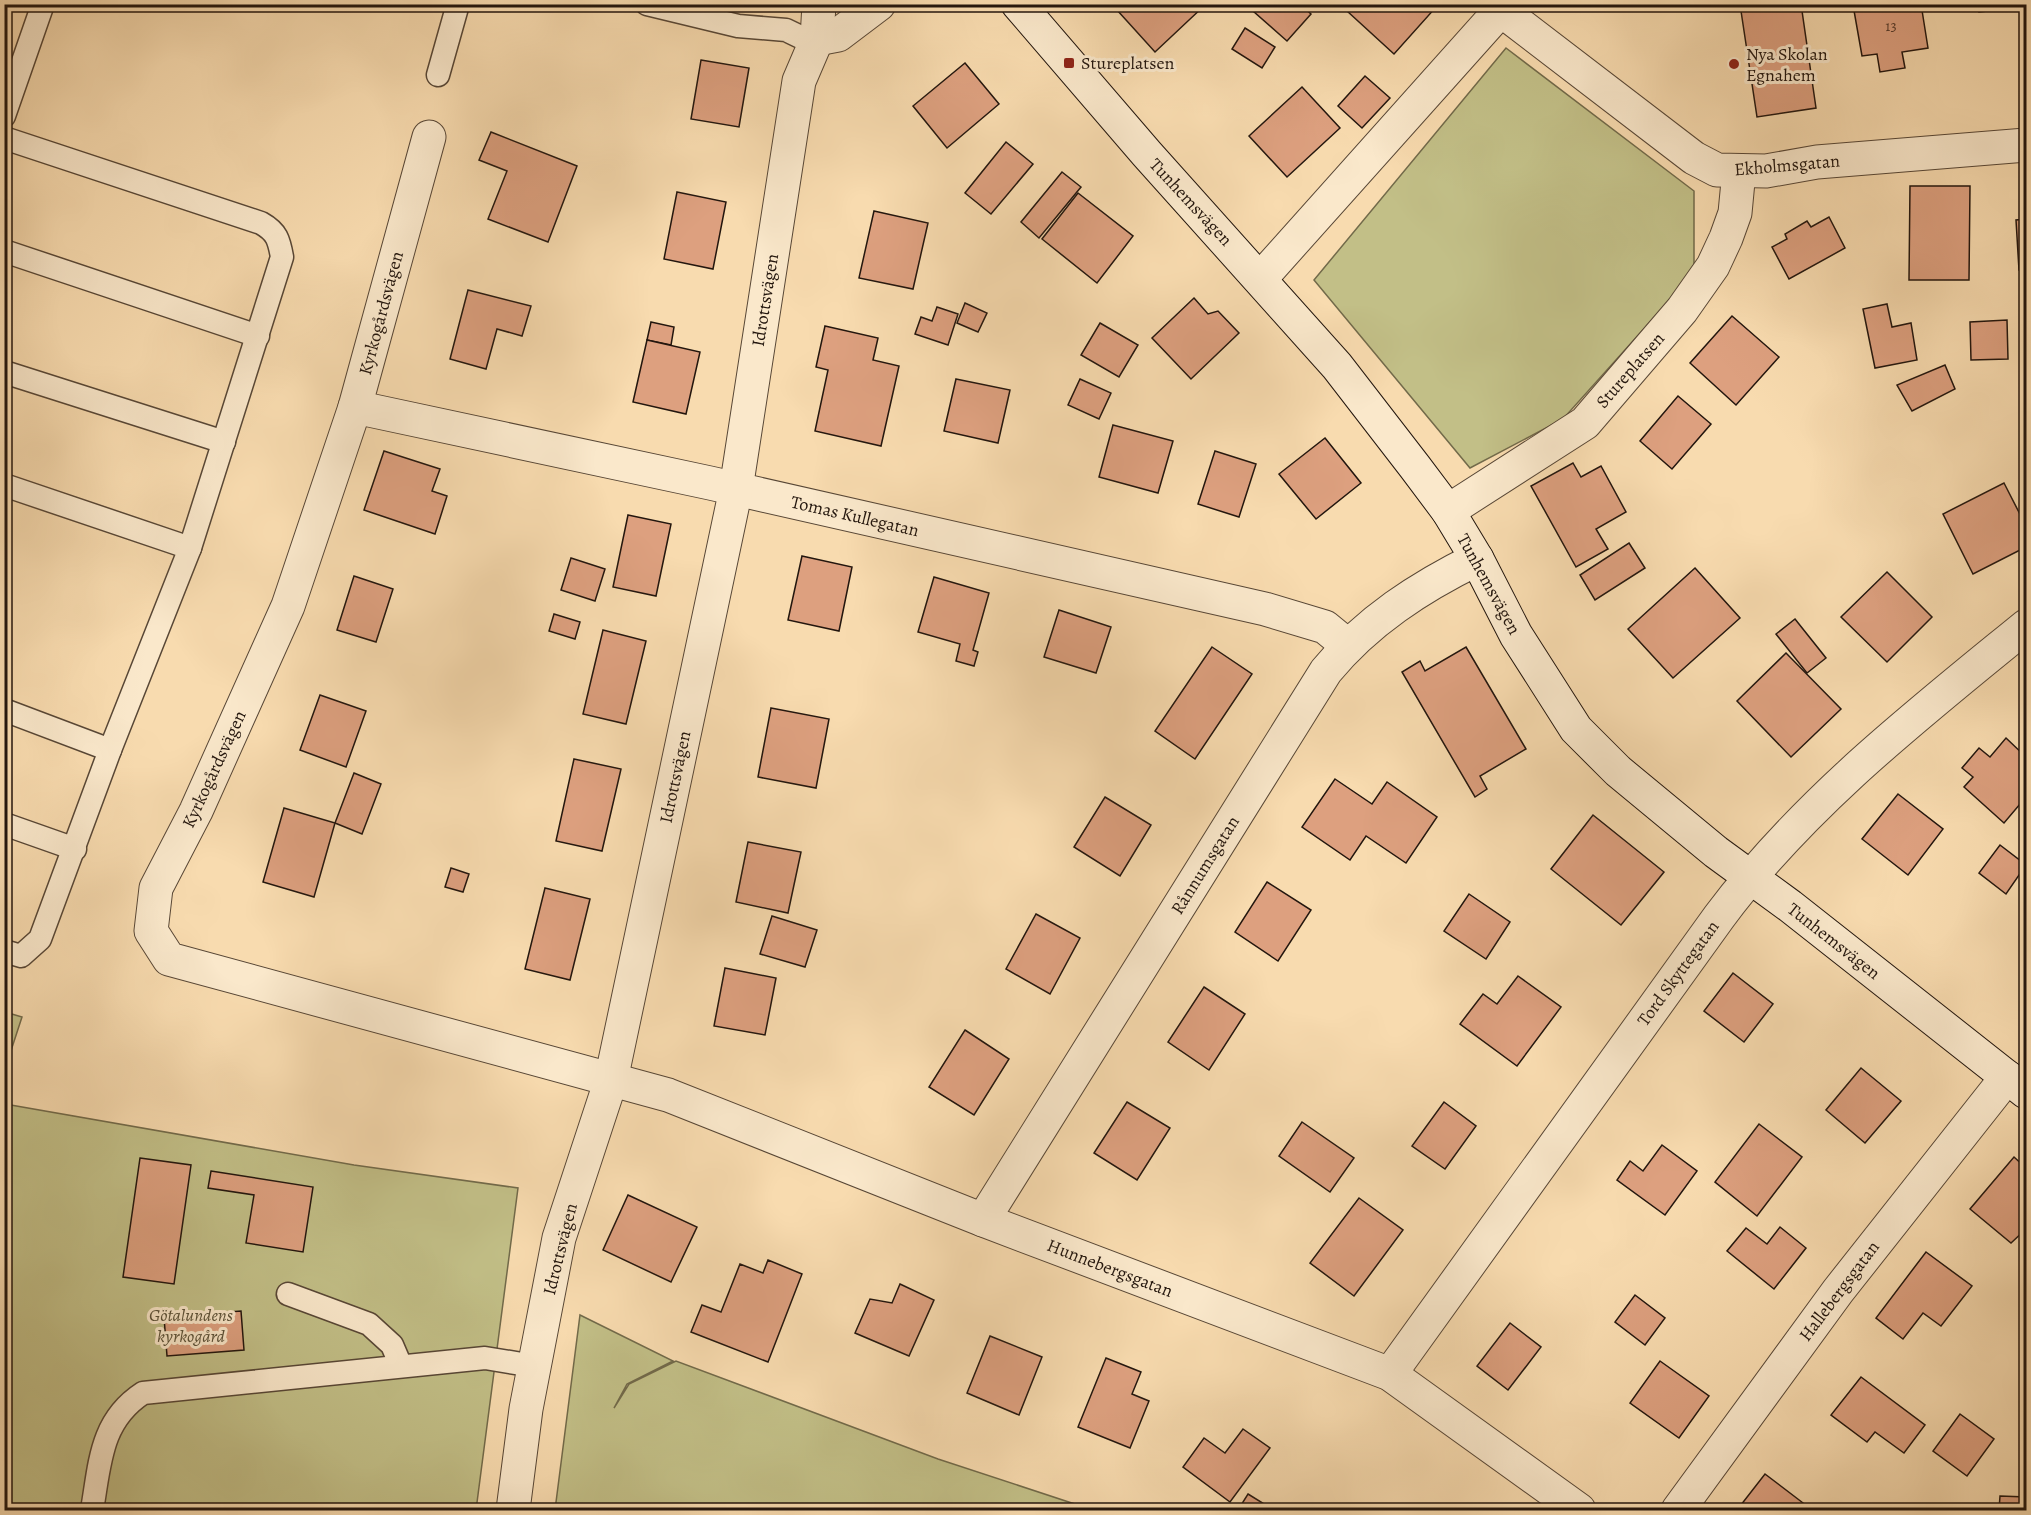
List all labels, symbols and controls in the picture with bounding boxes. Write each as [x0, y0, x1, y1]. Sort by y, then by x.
house number: 13 [1885, 16, 1897, 36]
place label: Nya Skolan Egnahem [1746, 42, 1828, 87]
place label: Stureplatsen [1081, 51, 1175, 75]
marker: Stureplatsen [1062, 56, 1076, 70]
marker: Nya Skolan Egnahem [1727, 57, 1741, 71]
street label: Ekholmsgatan [1733, 148, 1841, 182]
street label: Tunhemsvägen [1144, 153, 1238, 251]
street label: Kyrkogårdsvägen [353, 248, 409, 377]
street label: Idrottsvägen [746, 252, 784, 348]
street label: Stureplatsen [1590, 327, 1670, 413]
street label: Tomas Kullegatan [789, 490, 921, 542]
street label: Tunhemsvägen [1451, 529, 1527, 639]
street label: Kyrkogårdsvägen [176, 706, 252, 832]
street label: Idrottsvägen [654, 729, 697, 825]
street label: Rånnumsgatan [1165, 811, 1245, 919]
street label: Tunhemsvägen [1783, 897, 1886, 985]
street label: Tord Skyttegatan [1632, 915, 1725, 1031]
street label: Idrottsvägen [537, 1201, 583, 1297]
street label: Hunnebergsgatan [1044, 1233, 1176, 1303]
street label: Hallebergsgatan [1793, 1236, 1885, 1346]
park label: Götalundens kyrkogård [149, 1303, 233, 1348]

